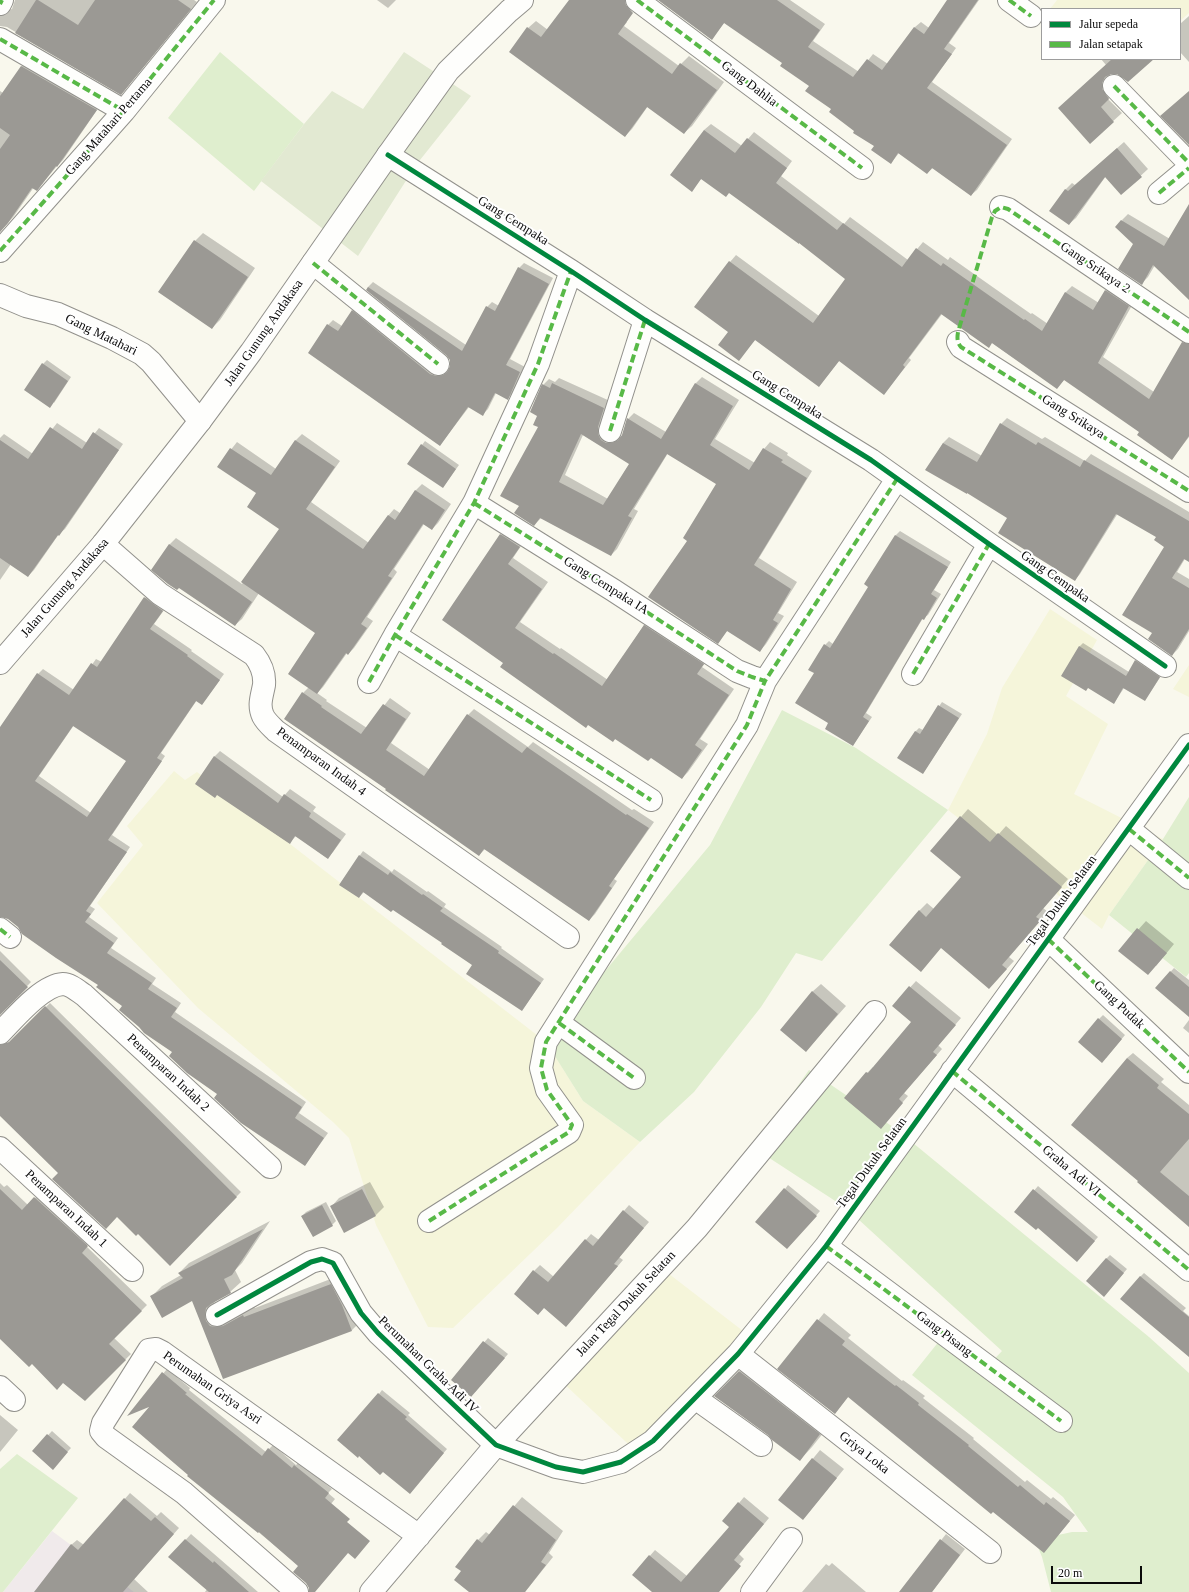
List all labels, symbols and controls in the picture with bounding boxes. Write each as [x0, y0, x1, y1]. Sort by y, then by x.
legend [1041, 8, 1181, 60]
text: Jalur sepeda [1079, 17, 1138, 31]
text: Jalan setapak [1079, 37, 1143, 51]
street label: Gang Dahlia [718, 58, 780, 110]
street label: Gang Matahari Pertama [62, 75, 156, 179]
street label: Gang Cempaka [475, 193, 551, 249]
street label: Gang Srikaya 2 [1057, 239, 1133, 297]
street label: Jalan Gunung Andakasa [221, 277, 307, 389]
street label: Gang Matahari [62, 311, 140, 359]
street label: Gang Cempaka [749, 367, 825, 423]
street label: Gang Srikaya [1039, 392, 1107, 442]
street label: Jalan Gunung Andakasa [18, 535, 112, 641]
street label: Gang Cempaka [1018, 548, 1092, 606]
street label: Gang Cempaka IA [561, 554, 651, 618]
street label: Penamparan Indah 4 [273, 724, 369, 800]
street label: Tegal Dukuh Selatan [1024, 852, 1100, 950]
street label: Gang Pudak [1090, 978, 1148, 1032]
street label: Penamparan Indah 2 [124, 1031, 212, 1115]
street label: Tegal Dukuh Selatan [834, 1114, 910, 1212]
street label: Graha Adi VI [1039, 1142, 1103, 1200]
street label: Penamparan Indah 1 [22, 1167, 110, 1251]
street label: Jalan Tegal Dukuh Selatan [573, 1248, 679, 1360]
street label: Gang Pisang [913, 1308, 975, 1360]
street label: Perumahan Graha Adi IV [375, 1313, 481, 1417]
street label: Perumahan Griya Asri [160, 1348, 264, 1428]
street label: Griya Loka [836, 1429, 892, 1477]
scale bar [1053, 1558, 1144, 1584]
text: 20 m [1058, 1566, 1082, 1580]

